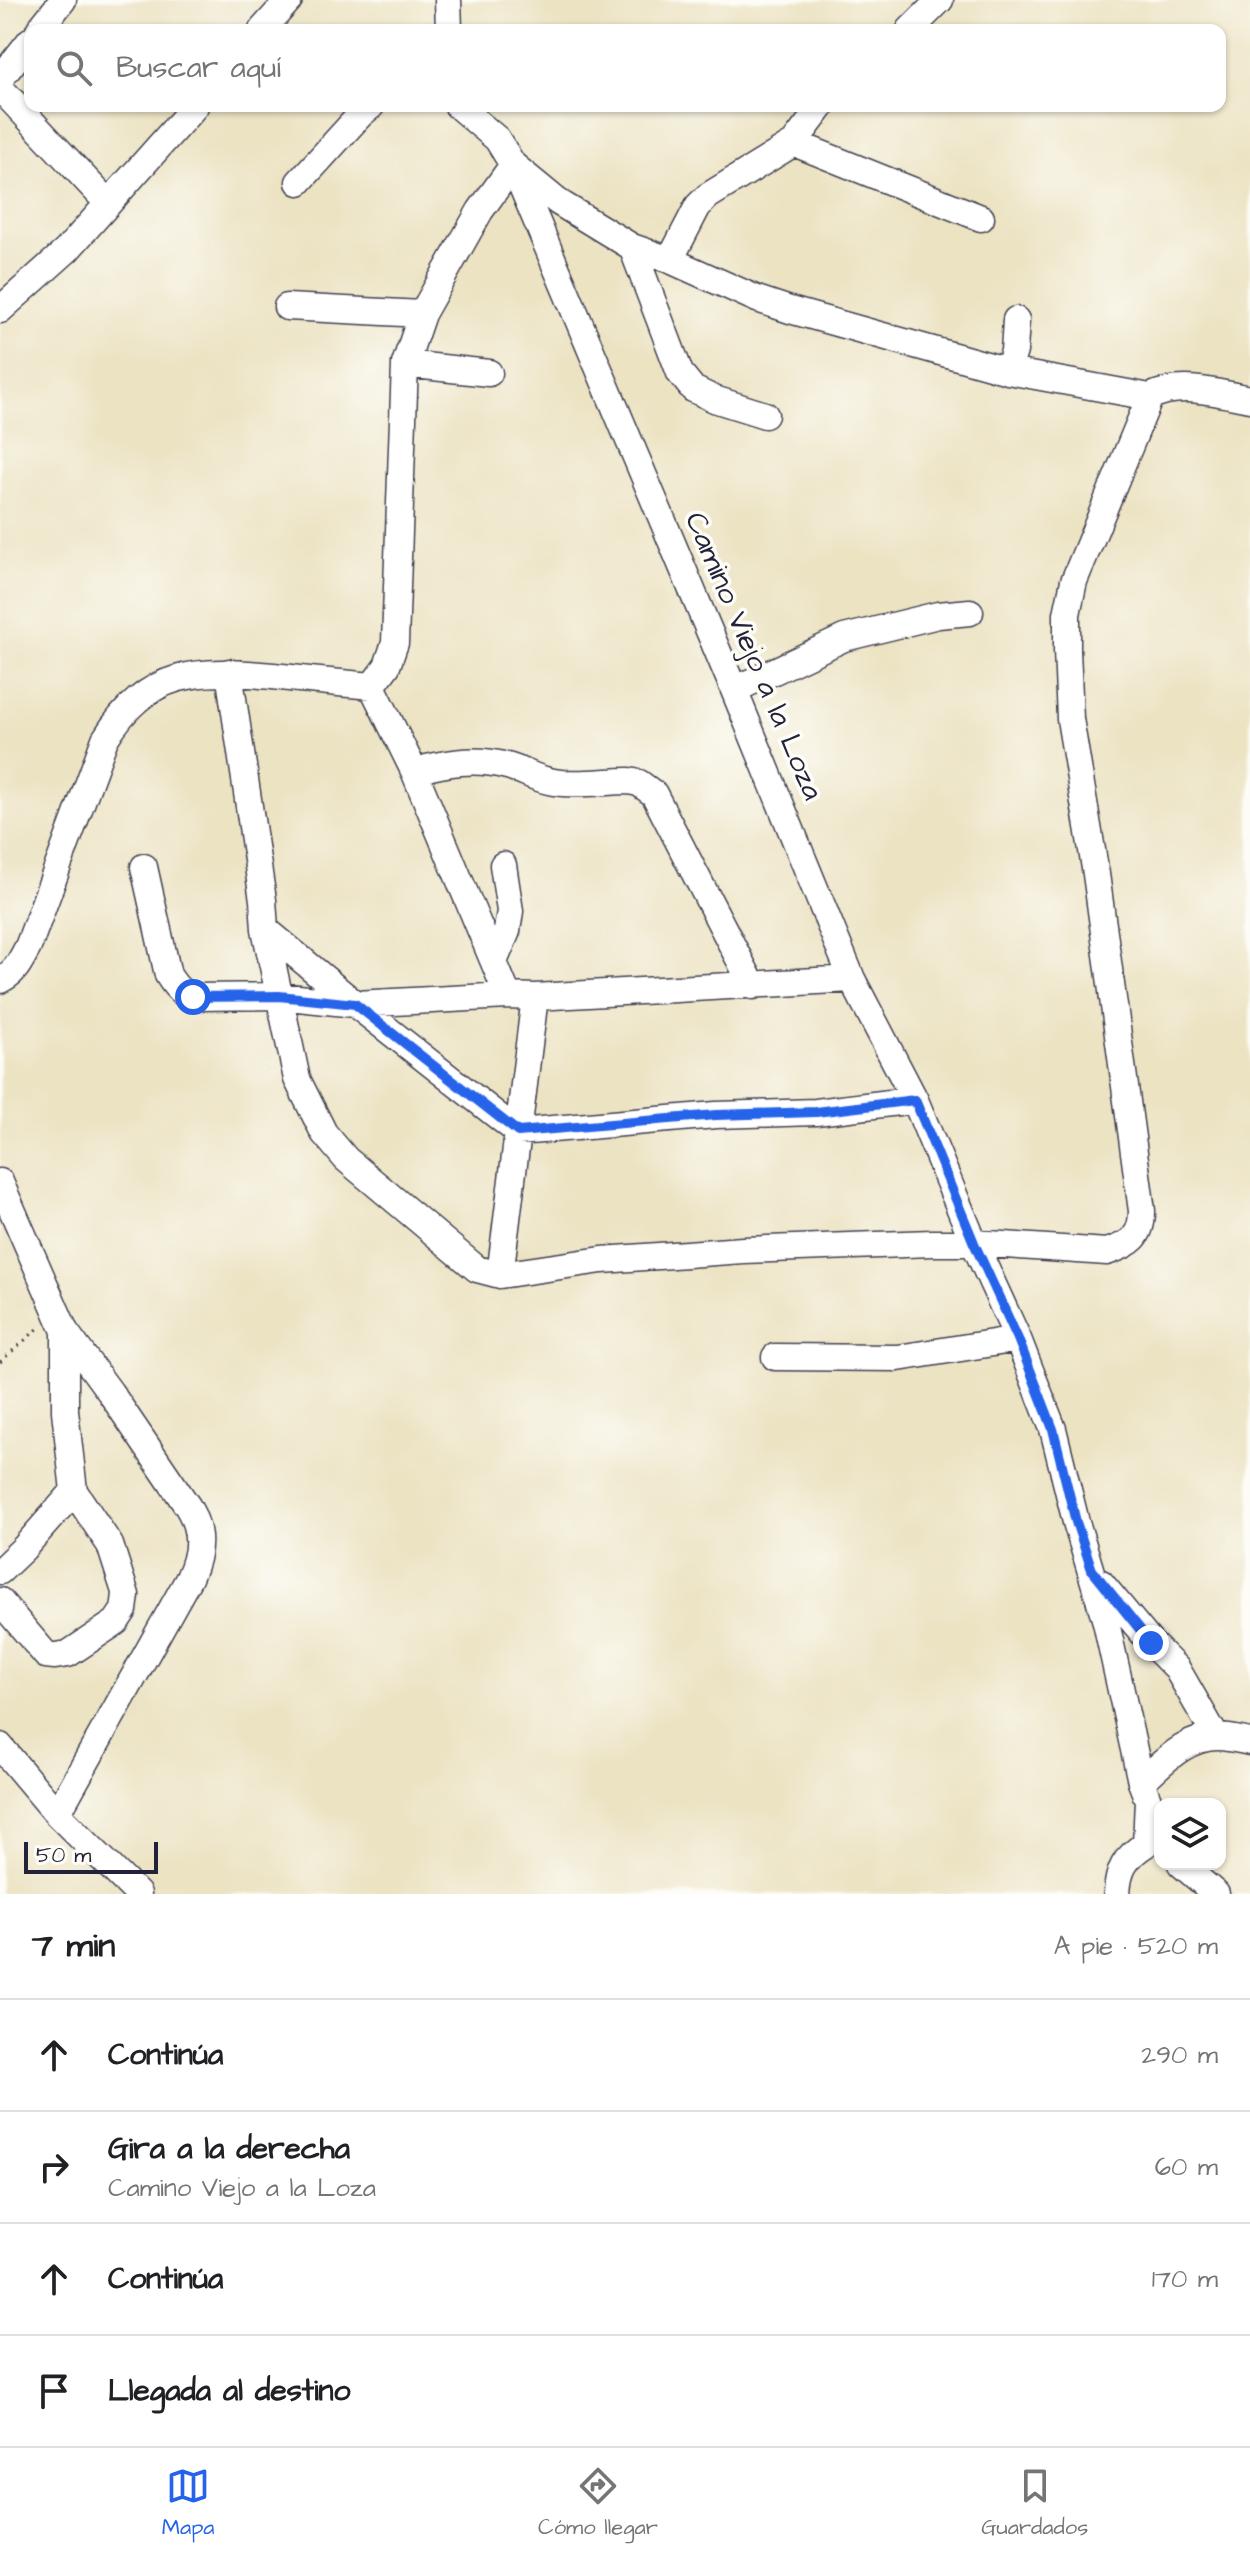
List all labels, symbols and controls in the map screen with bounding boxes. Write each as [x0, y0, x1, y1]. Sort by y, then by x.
search box [24, 24, 1226, 112]
icon: search [52, 46, 96, 90]
text: Buscar aquí [116, 47, 281, 89]
street label: Camino Viejo a la Loza [674, 506, 834, 806]
route start [175, 979, 211, 1015]
route end [1133, 1625, 1169, 1661]
map controls [1154, 1798, 1226, 1870]
button: layers [1154, 1798, 1226, 1870]
scale bar [24, 1838, 158, 1874]
text: 50 m [36, 1840, 91, 1871]
text: 7 min [32, 1922, 115, 1970]
text: A pie · 520 m [1054, 1928, 1218, 1964]
icon: ahead [32, 2033, 76, 2077]
text: Continúa [108, 2034, 223, 2076]
text: 290 m [1141, 2037, 1218, 2073]
text: Gira a la derecha [108, 2128, 350, 2170]
icon: right [32, 2145, 76, 2189]
text: 60 m [1155, 2149, 1218, 2185]
text: Camino Viejo a la Loza [108, 2170, 376, 2206]
icon: ahead [32, 2257, 76, 2301]
text: Continúa [108, 2258, 223, 2300]
text: 170 m [1152, 2261, 1218, 2297]
icon: arrive [32, 2369, 76, 2413]
text: Llegada al destino [108, 2370, 350, 2412]
tab: Mapa [162, 2464, 215, 2543]
tab: Cómo llegar [538, 2464, 658, 2543]
tab: Guardados [981, 2464, 1088, 2543]

